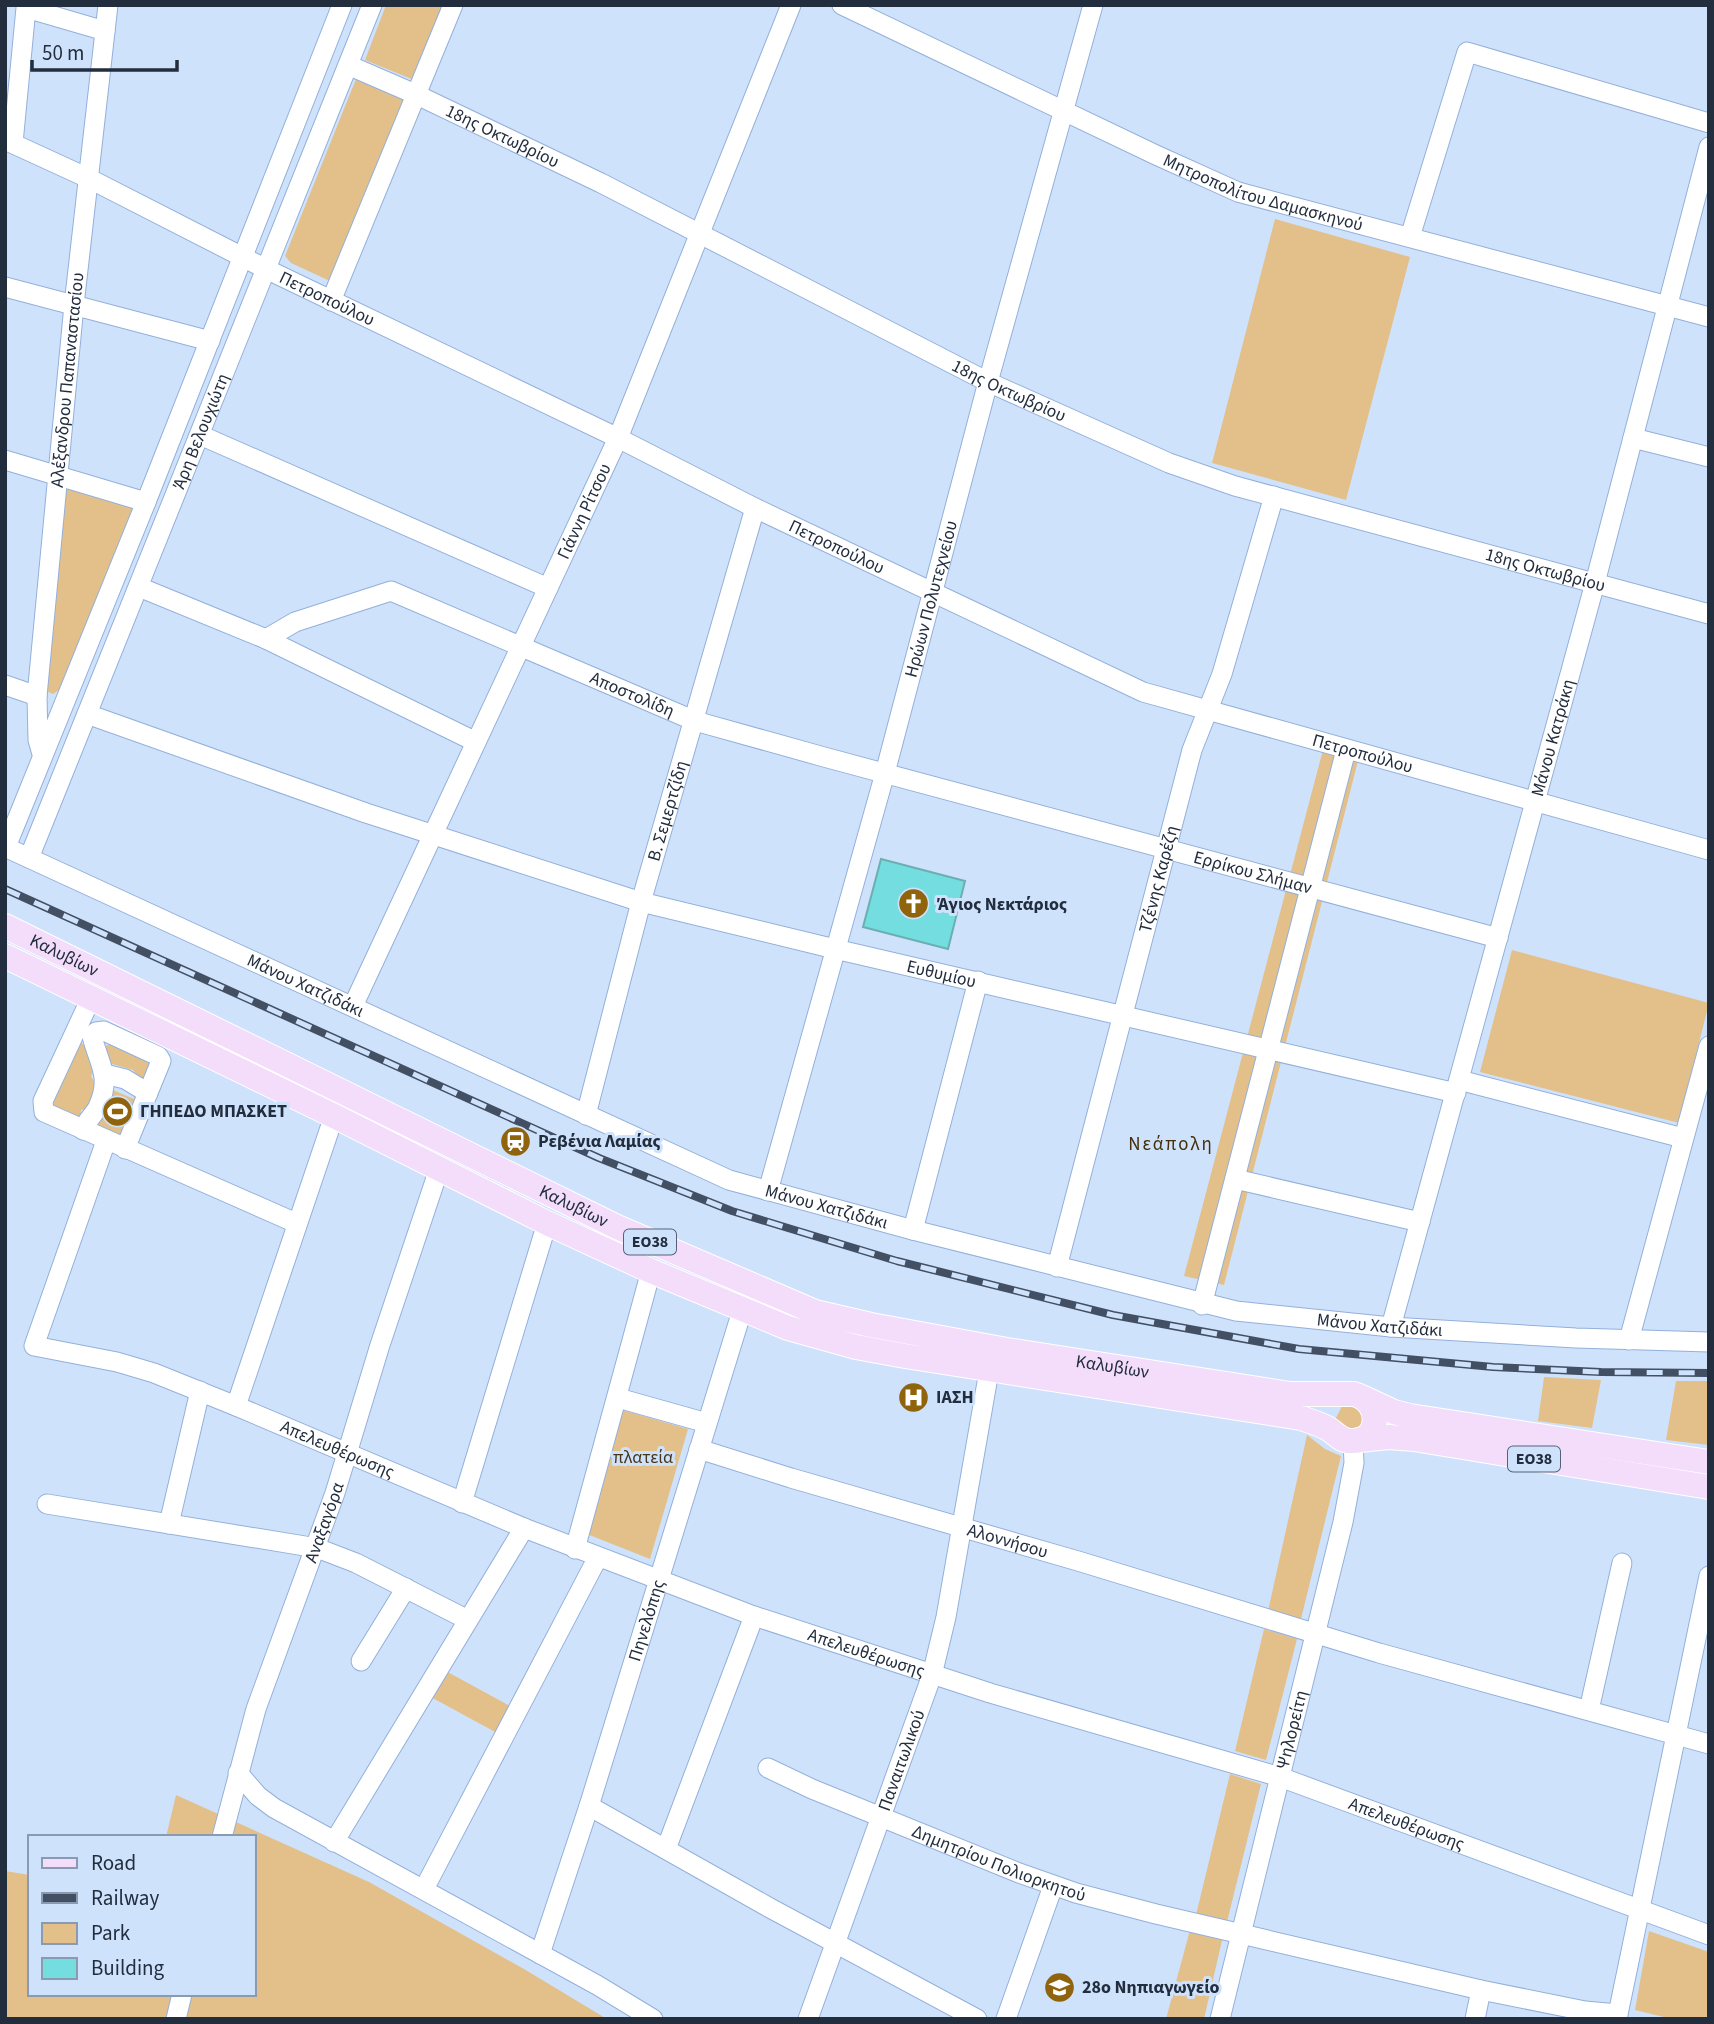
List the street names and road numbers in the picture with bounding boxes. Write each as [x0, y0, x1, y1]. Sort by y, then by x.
street label: 18ης Οκτωβρίου [441, 98, 564, 174]
street label: Μητροπολίτου Δαμασκηνού [1159, 147, 1366, 237]
street label: Πετροπούλου [275, 265, 379, 332]
street label: Αλέξανδρου Παπαναστασίου [44, 271, 90, 489]
street label: 18ης Οκτωβρίου [948, 353, 1070, 428]
street label: Άρη Βελουχιώτη [166, 369, 235, 493]
street label: Γιάννη Ρίτσου [551, 459, 617, 563]
street label: Πετροπούλου [785, 513, 889, 580]
street label: Ηρώων Πολυτεχνείου [898, 518, 963, 680]
street label: 18ης Οκτωβρίου [1482, 542, 1608, 598]
street label: Αποστολίδη [586, 665, 679, 723]
street label: Μάνου Κατράκη [1525, 676, 1581, 799]
street label: Πετροπούλου [1310, 727, 1416, 779]
street label: Β. Σεμερτζίδη [641, 757, 694, 864]
street label: Τζένης Καρέζη [1132, 823, 1184, 935]
street label: Ερρίκου Σλήμαν [1191, 844, 1315, 900]
street label: Καλυβίων [26, 928, 103, 983]
street label: Μάνου Χατζιδάκι [243, 948, 369, 1023]
street label: Ευθυμίου [904, 954, 979, 994]
street label: Καλυβίων [535, 1178, 613, 1234]
street label: Μάνου Χατζιδάκι [762, 1178, 891, 1235]
road number: ΕΟ38 [624, 1230, 676, 1254]
street label: Μάνου Χατζιδάκι [1316, 1307, 1444, 1343]
street label: Καλυβίων [1074, 1348, 1151, 1384]
street label: Απελευθέρωσης [277, 1414, 399, 1484]
road number: ΕΟ38 [1508, 1446, 1560, 1471]
street label: Αναξαγόρα [298, 1479, 350, 1566]
street label: Αλοννήσου [964, 1517, 1051, 1564]
street label: Πηνελόπης [622, 1576, 671, 1664]
street label: Απελευθέρωσης [805, 1622, 928, 1683]
street label: Ψηλορείτη [1270, 1687, 1313, 1772]
street label: Παναιτωλικού [872, 1706, 931, 1814]
street label: Απελευθέρωσης [1345, 1791, 1468, 1856]
street label: Δημητρίου Πολιορκητού [908, 1818, 1088, 1908]

